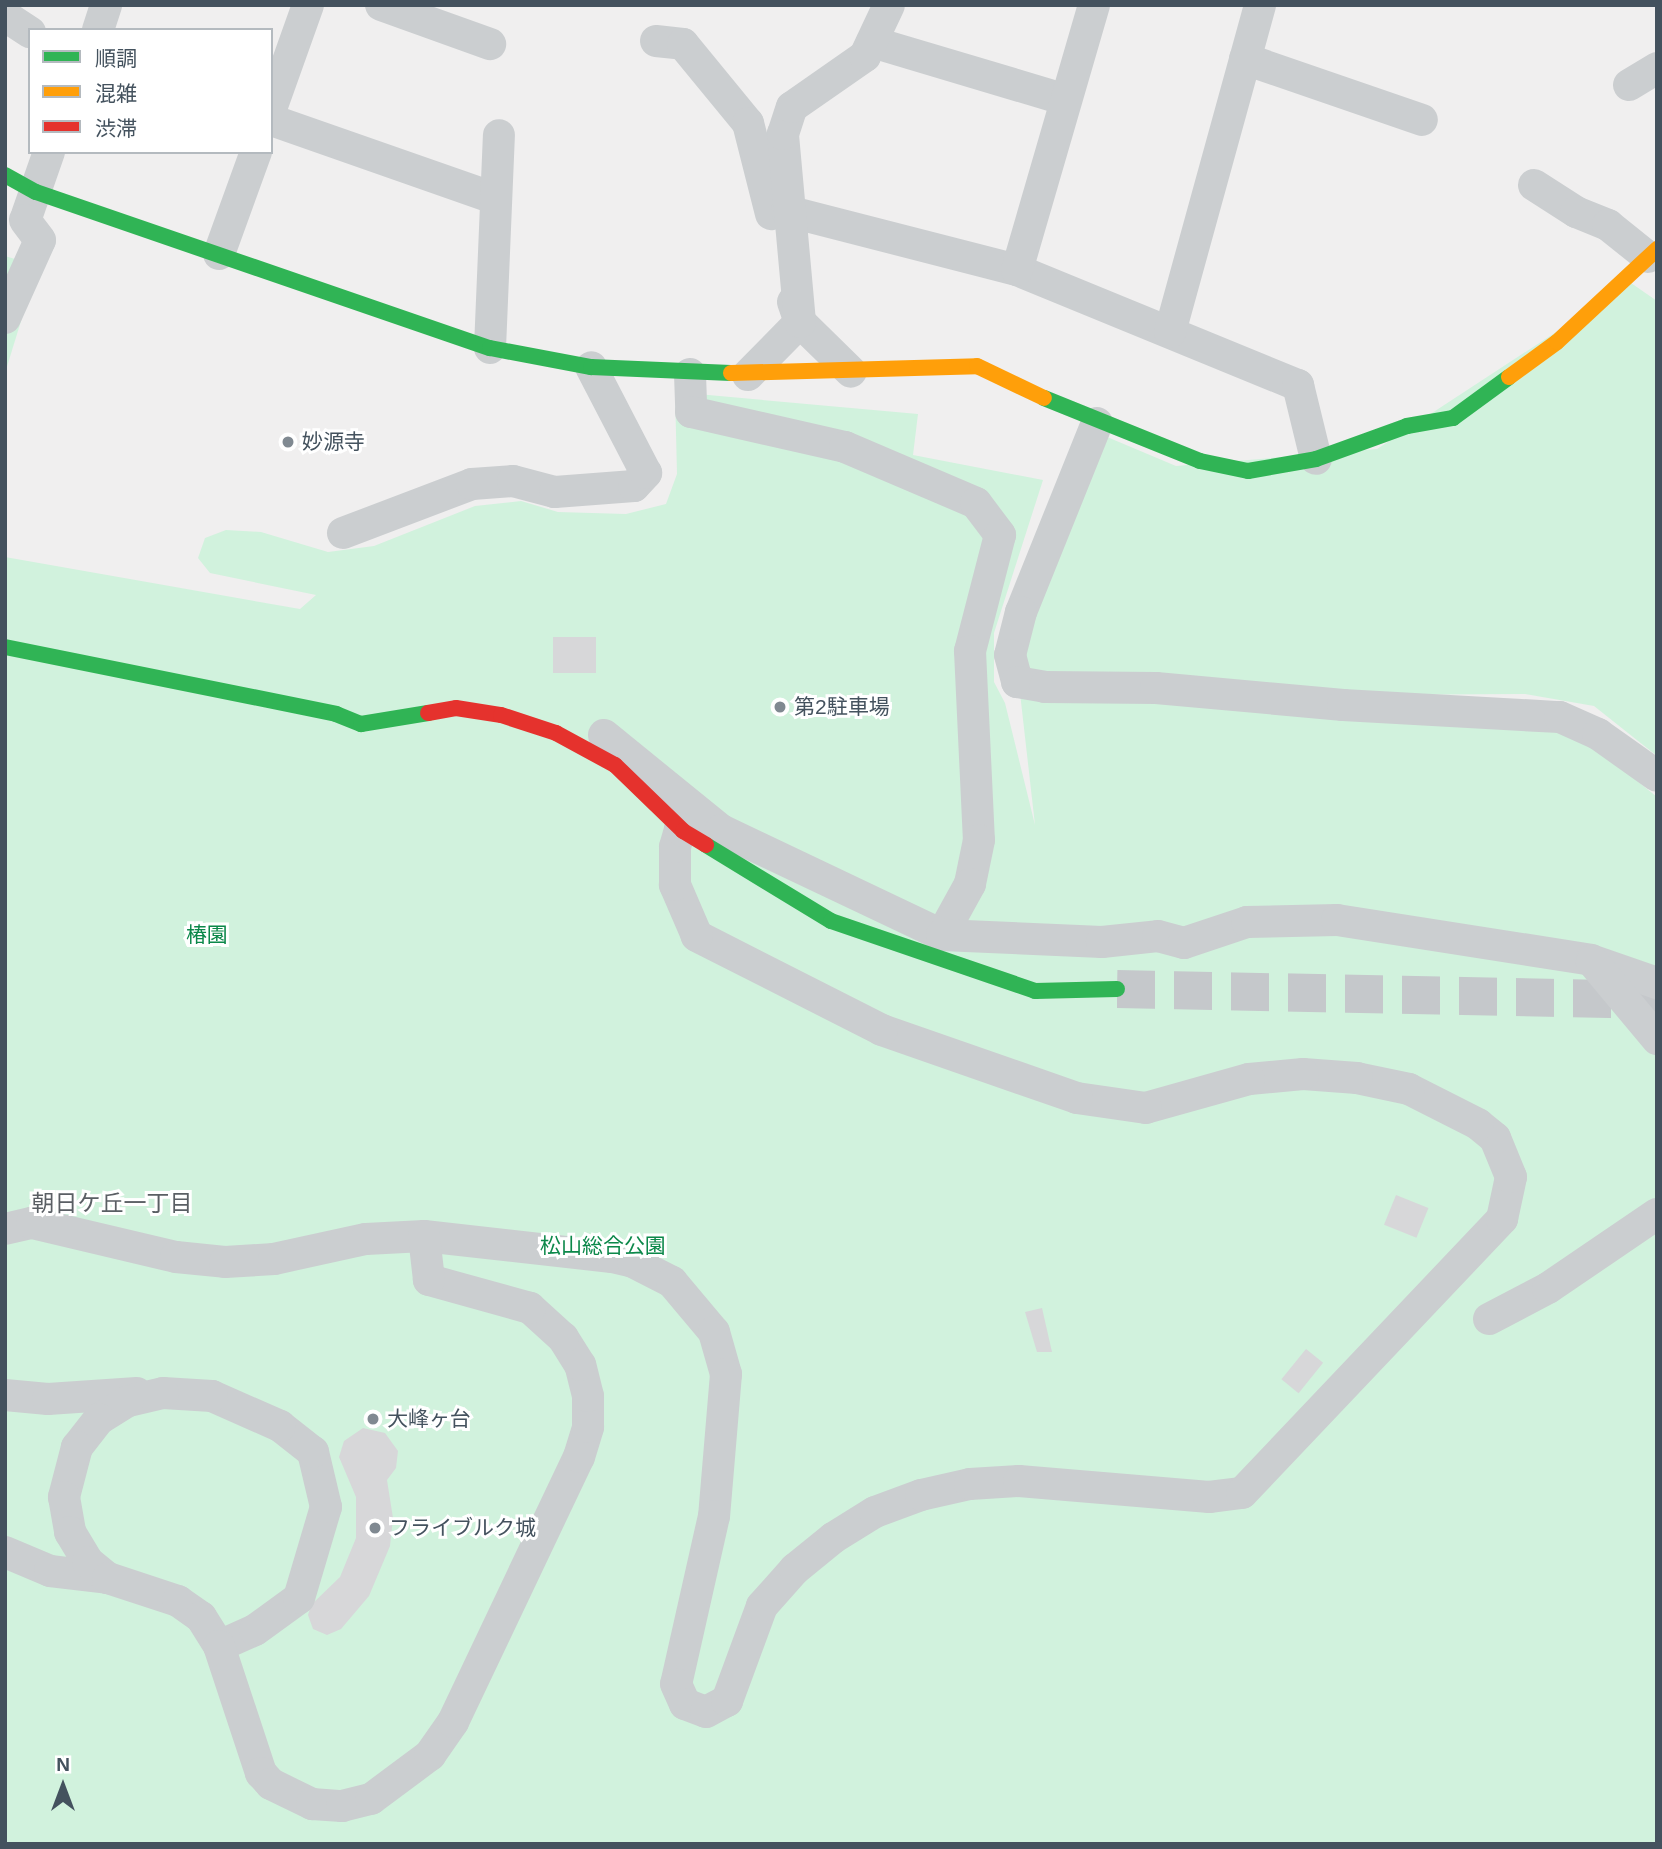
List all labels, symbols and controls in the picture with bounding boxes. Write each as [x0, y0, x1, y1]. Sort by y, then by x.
legend [28, 28, 273, 154]
text: 順調 [95, 47, 137, 70]
text: 混雑 [95, 82, 137, 105]
text: 渋滞 [95, 117, 137, 140]
place label: 妙源寺 [302, 429, 365, 455]
marker: 妙源寺 [280, 434, 296, 450]
place label: 第2駐車場 [794, 694, 890, 720]
marker: 第2駐車場 [772, 699, 788, 715]
park label: 椿園 [186, 922, 228, 948]
district label: 朝日ケ丘一丁目 [32, 1189, 192, 1217]
park label: 松山総合公園 [540, 1233, 666, 1259]
place label: 大峰ヶ台 [387, 1406, 471, 1432]
marker: 大峰ヶ台 [365, 1411, 381, 1427]
place label: フライブルク城 [389, 1515, 536, 1541]
marker: フライブルク城 [367, 1520, 383, 1536]
north arrow [28, 1751, 98, 1821]
text: N [56, 1754, 70, 1775]

